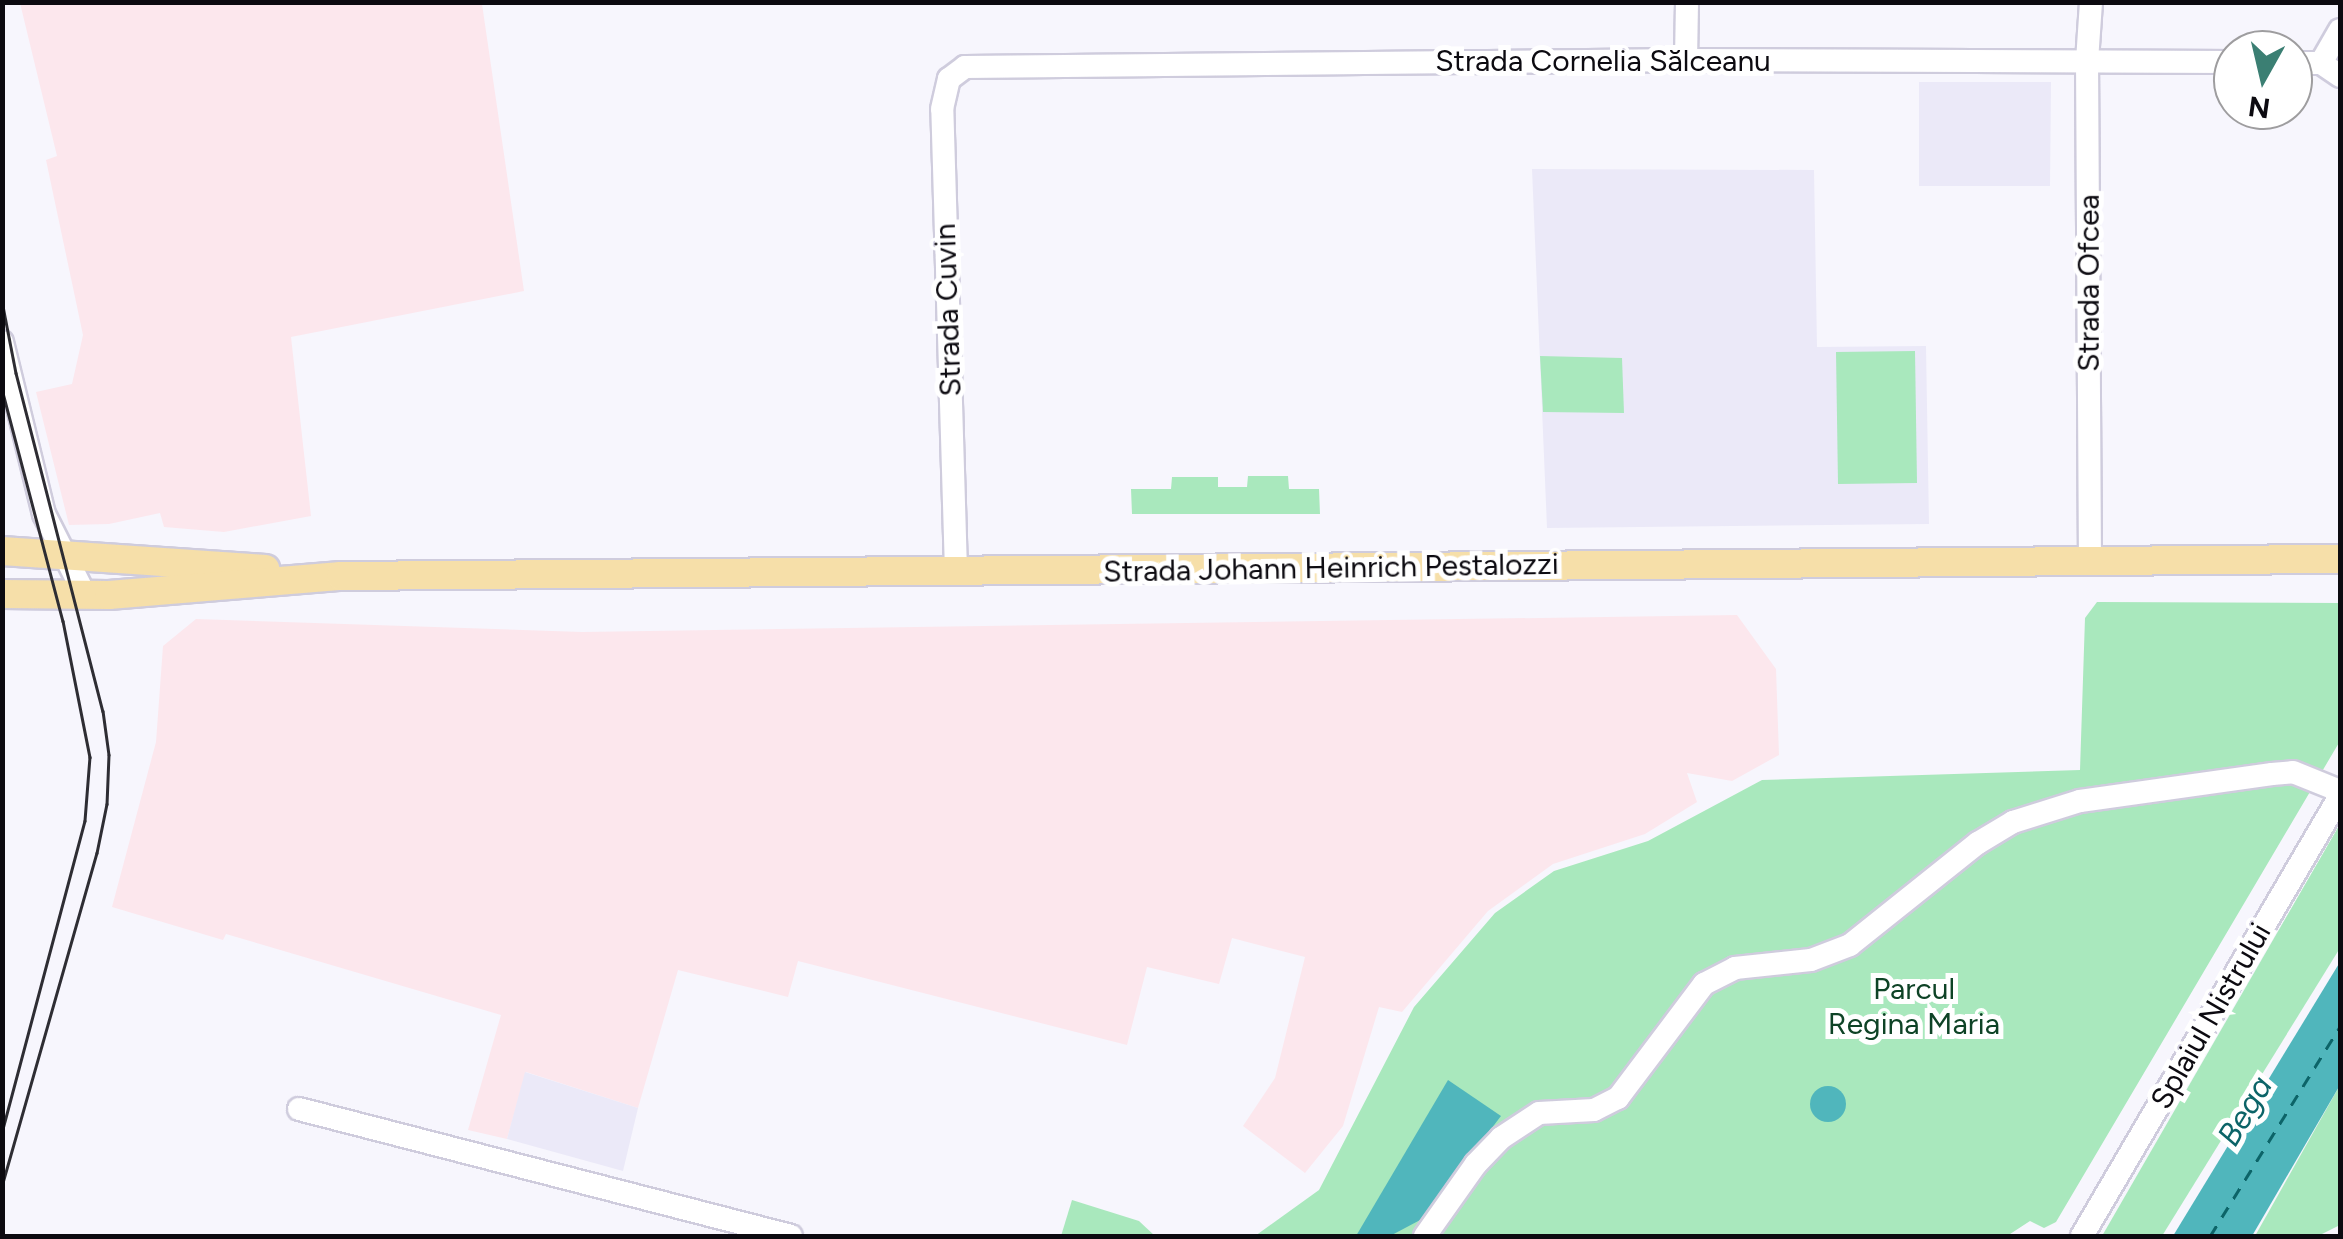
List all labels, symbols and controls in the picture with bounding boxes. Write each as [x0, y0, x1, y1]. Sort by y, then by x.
north arrow [2213, 30, 2313, 130]
street label: Strada Cornelia Sălceanu [1435, 43, 1771, 79]
text: N [2246, 89, 2272, 126]
street label: Strada Ofcea [2071, 194, 2107, 372]
street label: Strada Cuvin [927, 223, 969, 397]
street label: Strada Johann Heinrich Pestalozzi [1103, 546, 1559, 590]
street label: Splaiul Nistrului [2143, 917, 2279, 1115]
park label: Parcul Regina Maria [1828, 971, 2000, 1042]
water label: Bega [2209, 1069, 2281, 1153]

